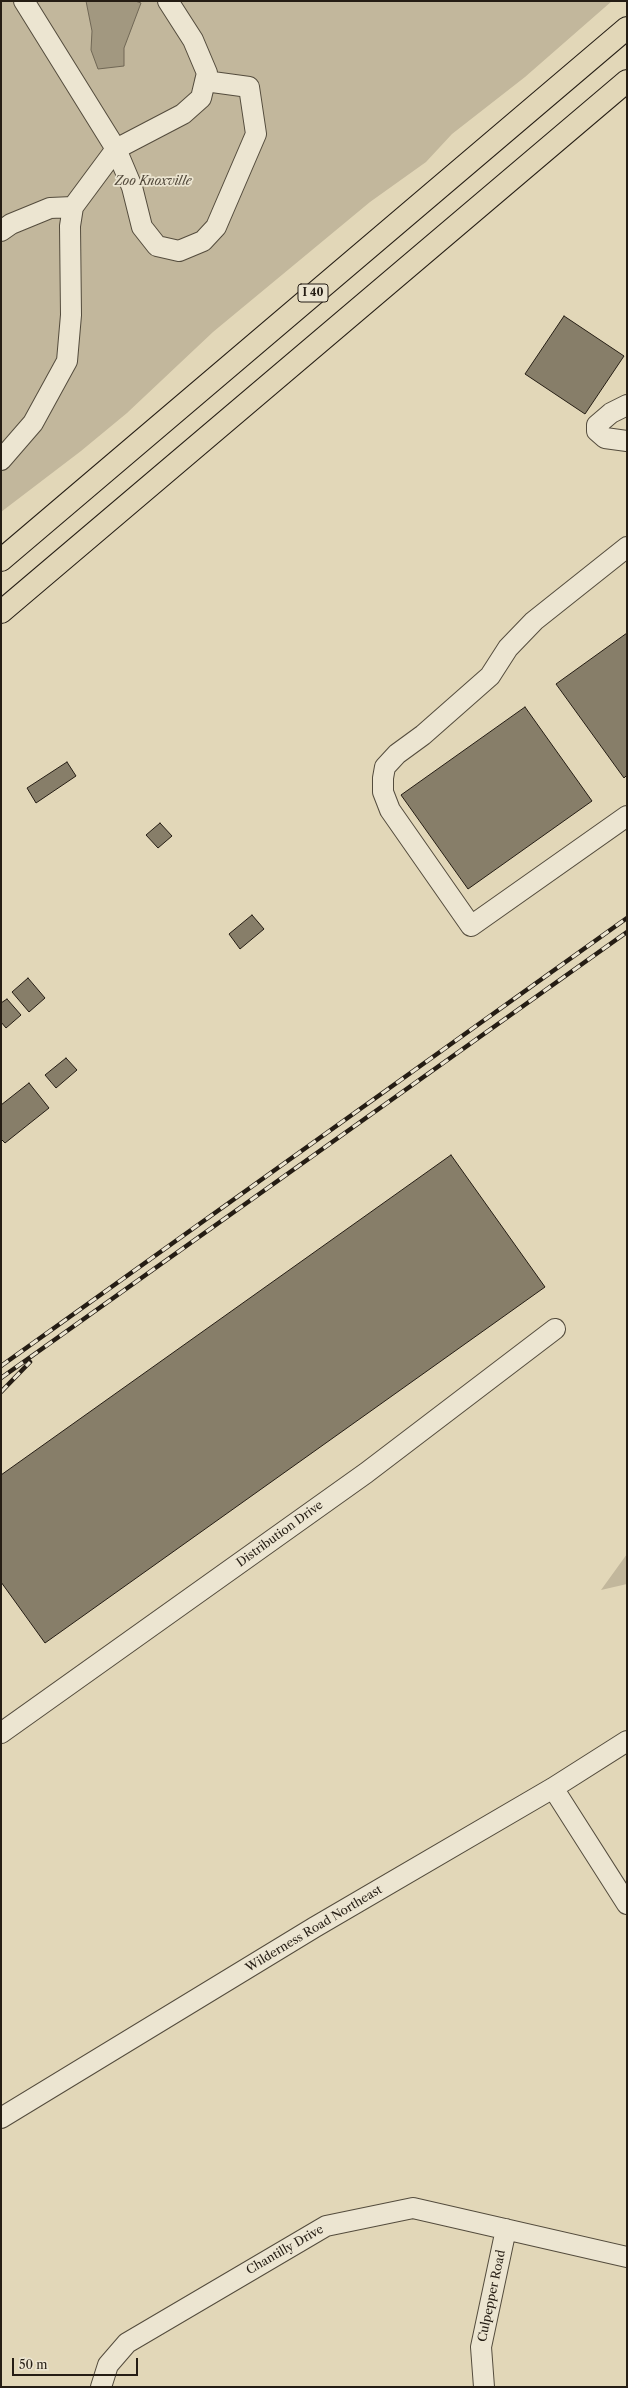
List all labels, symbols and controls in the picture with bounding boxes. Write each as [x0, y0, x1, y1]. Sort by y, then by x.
park label: Zoo Knoxville [114, 175, 192, 189]
road number: I 40 [298, 284, 328, 302]
street label: Distribution Drive [234, 1498, 326, 1570]
street label: Wilderness Road Northeast [243, 1883, 385, 1975]
street label: Chantilly Drive [244, 2222, 326, 2278]
street label: Culpepper Road [475, 2249, 509, 2343]
scale bar [14, 2350, 140, 2376]
text: 50 m [19, 2357, 48, 2372]

